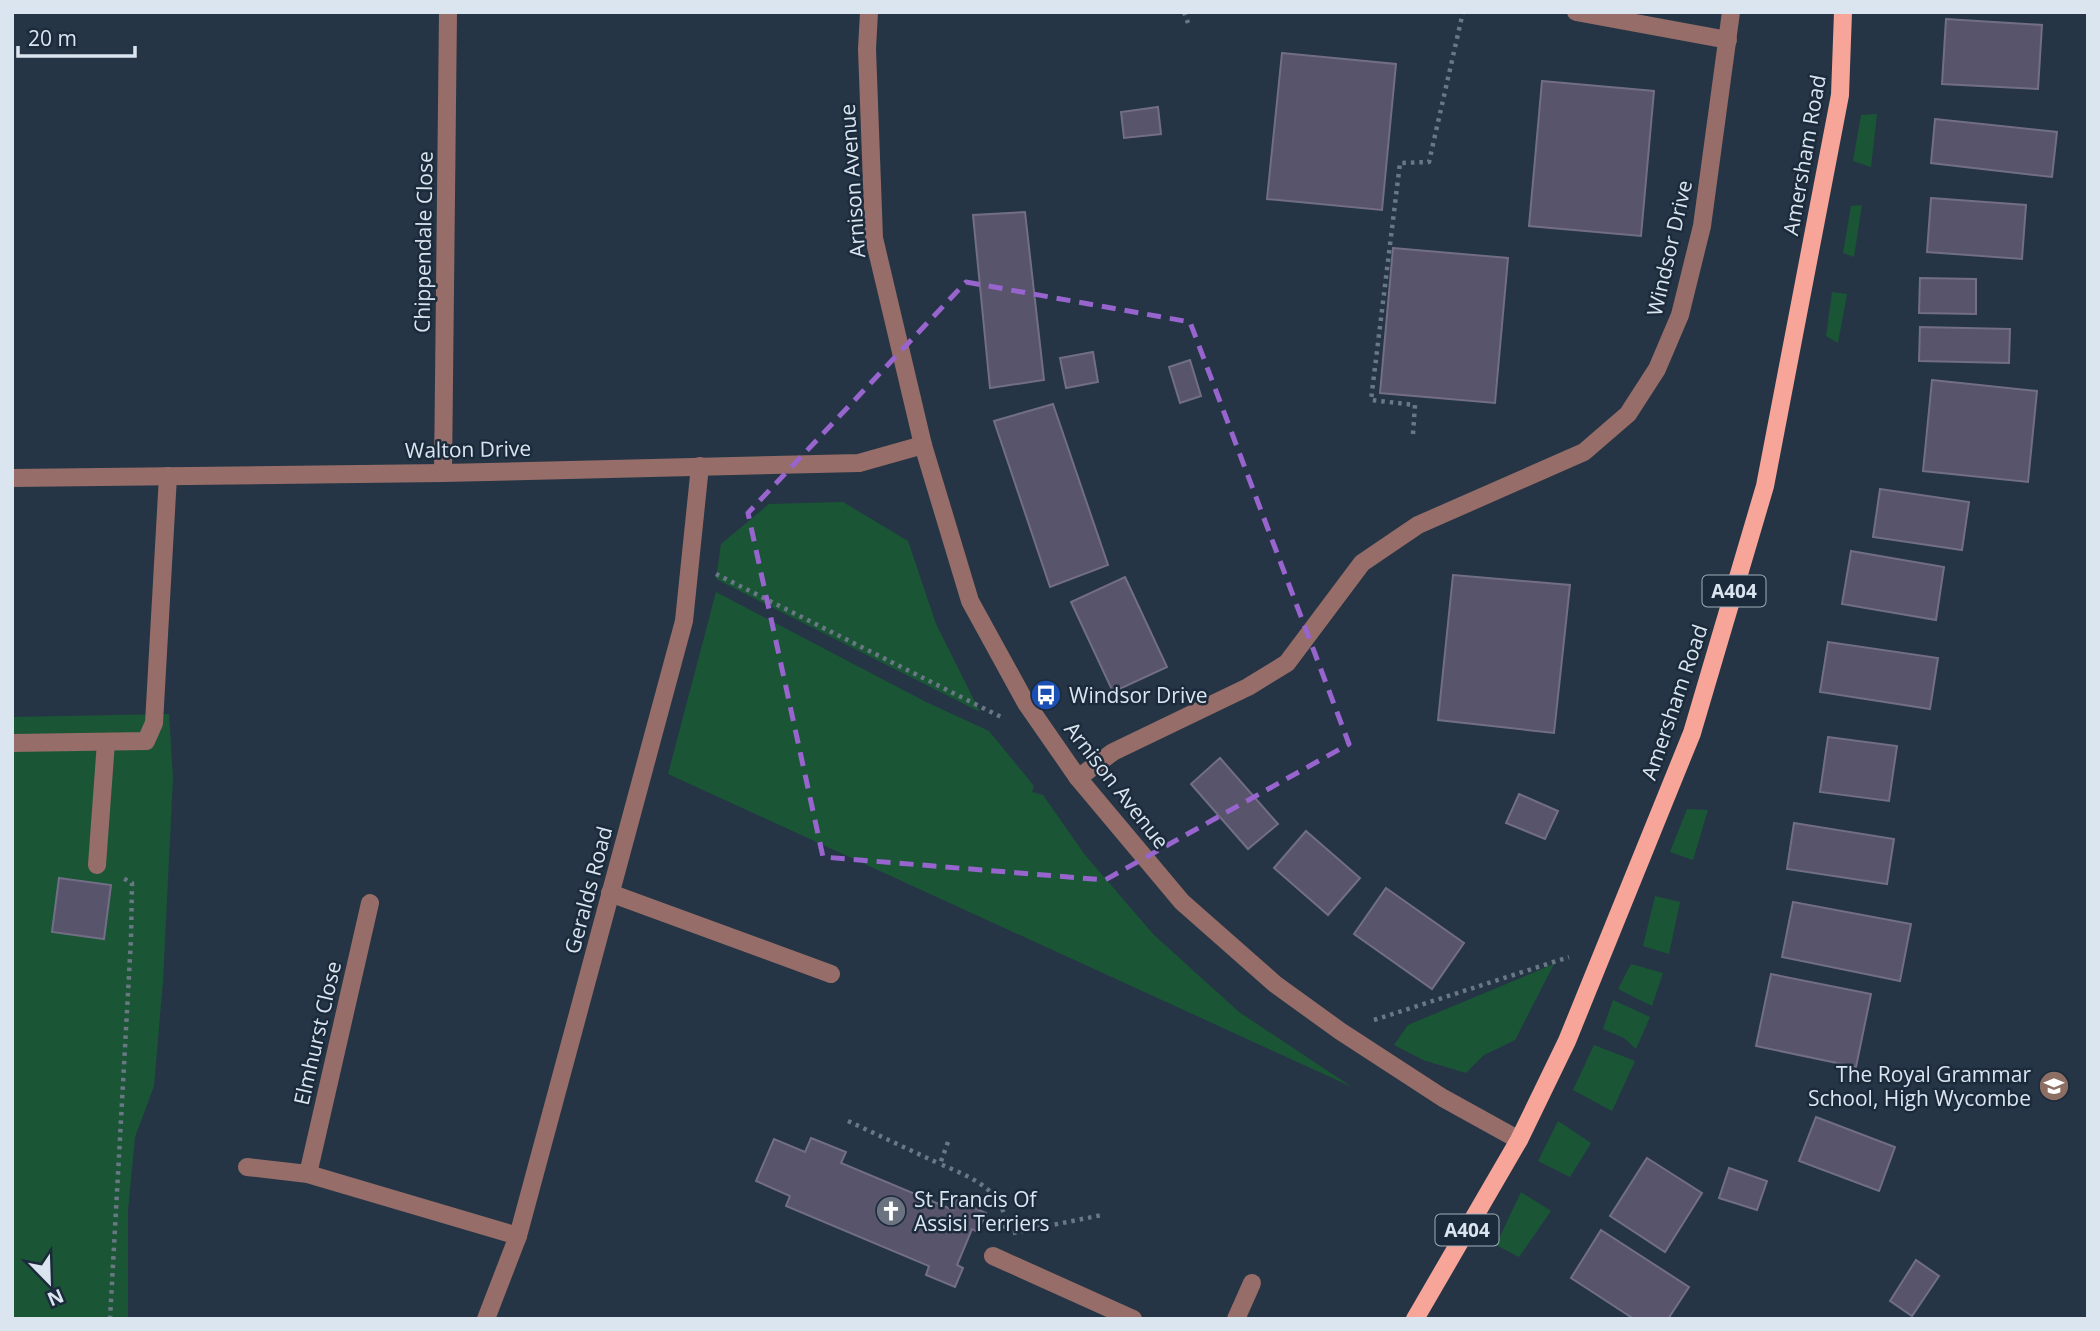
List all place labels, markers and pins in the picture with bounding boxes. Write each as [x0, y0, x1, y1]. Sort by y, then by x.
bus stop icon: Windsor Drive [1029, 678, 1063, 712]
place label: Windsor Drive [1069, 681, 1208, 709]
place label: The Royal Grammar School, High Wycombe [1808, 1060, 2031, 1112]
school or university icon: The Royal Grammar School, High Wycombe [2037, 1069, 2071, 1103]
place label: St Francis Of Assisi Terriers [914, 1185, 1050, 1237]
church icon: St Francis Of Assisi Terriers [874, 1194, 908, 1228]

